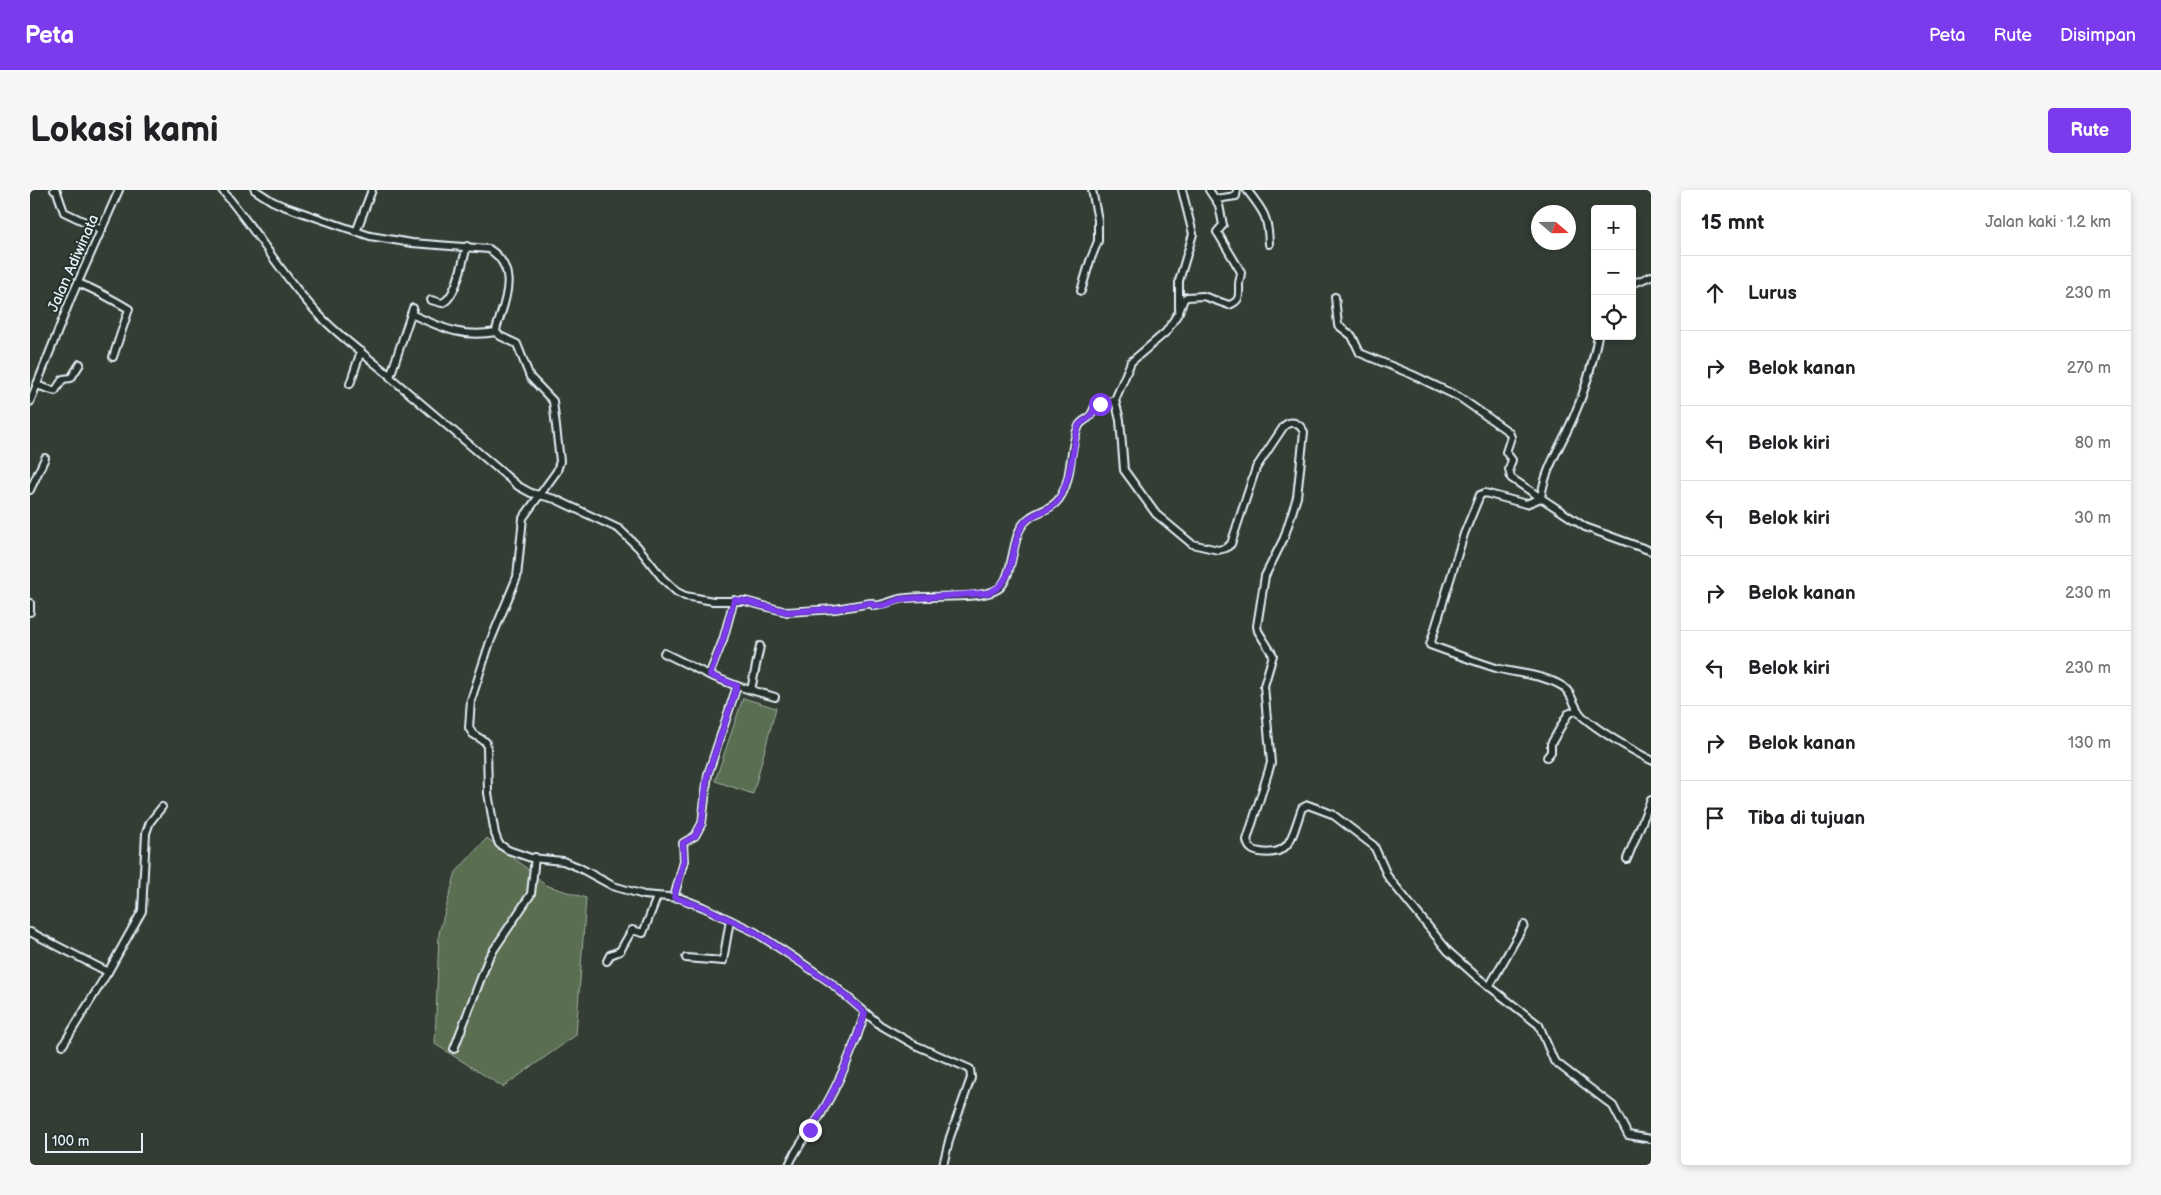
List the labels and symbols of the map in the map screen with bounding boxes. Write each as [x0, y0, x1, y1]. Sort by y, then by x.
north arrow [1531, 205, 1576, 250]
street label: Jalan Adiwinata [44, 212, 103, 315]
route start [1089, 393, 1112, 416]
route end [799, 1119, 822, 1142]
scale bar [45, 1130, 142, 1153]

